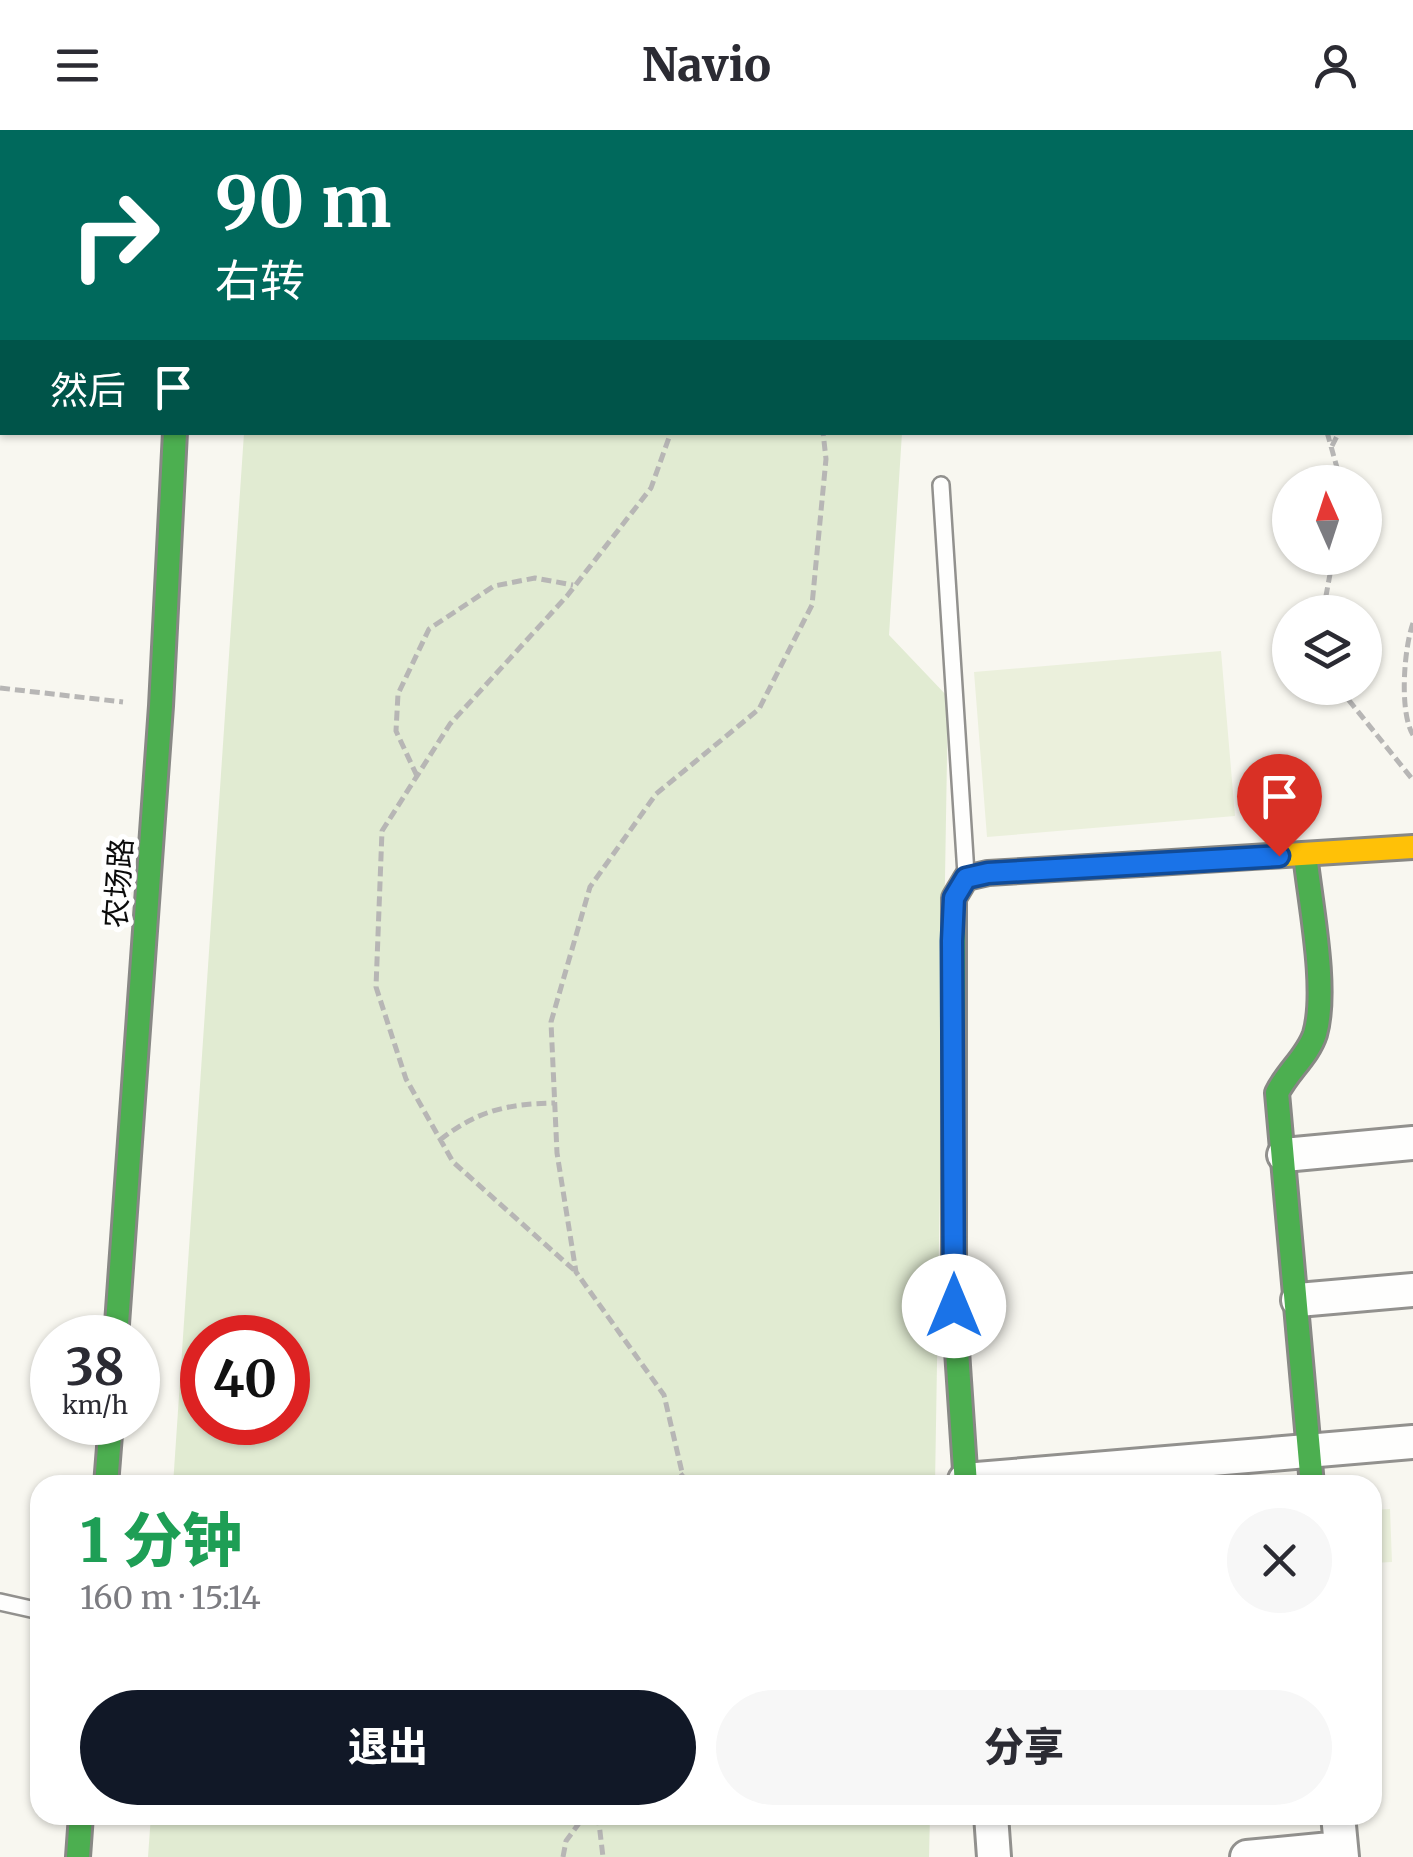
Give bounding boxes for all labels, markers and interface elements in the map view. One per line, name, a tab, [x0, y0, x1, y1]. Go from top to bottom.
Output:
text: Navio	[642, 37, 771, 93]
icon: menu	[50, 38, 105, 93]
icon: person	[1308, 38, 1363, 93]
text: 90 m	[215, 158, 392, 246]
icon: right	[50, 170, 180, 300]
text: 右转	[215, 253, 305, 309]
icon: arrive	[146, 360, 201, 415]
text: 然后	[50, 367, 126, 414]
north arrow	[1272, 465, 1382, 575]
map controls	[1272, 465, 1382, 705]
button: layers	[1272, 595, 1382, 705]
pin	[1237, 754, 1322, 857]
icon: arrive	[1252, 769, 1307, 824]
street label: 农场路	[96, 837, 140, 929]
position arrow	[902, 1254, 1006, 1358]
speed limit sign: 40	[180, 1315, 310, 1445]
text: 38	[65, 1336, 125, 1399]
text: km/h	[62, 1389, 128, 1421]
text: 1 分钟	[80, 1503, 242, 1578]
button: close	[1227, 1508, 1332, 1613]
text: 160 m · 15:14	[80, 1578, 261, 1618]
button: 退出	[80, 1690, 696, 1805]
button: 分享	[716, 1690, 1332, 1805]

